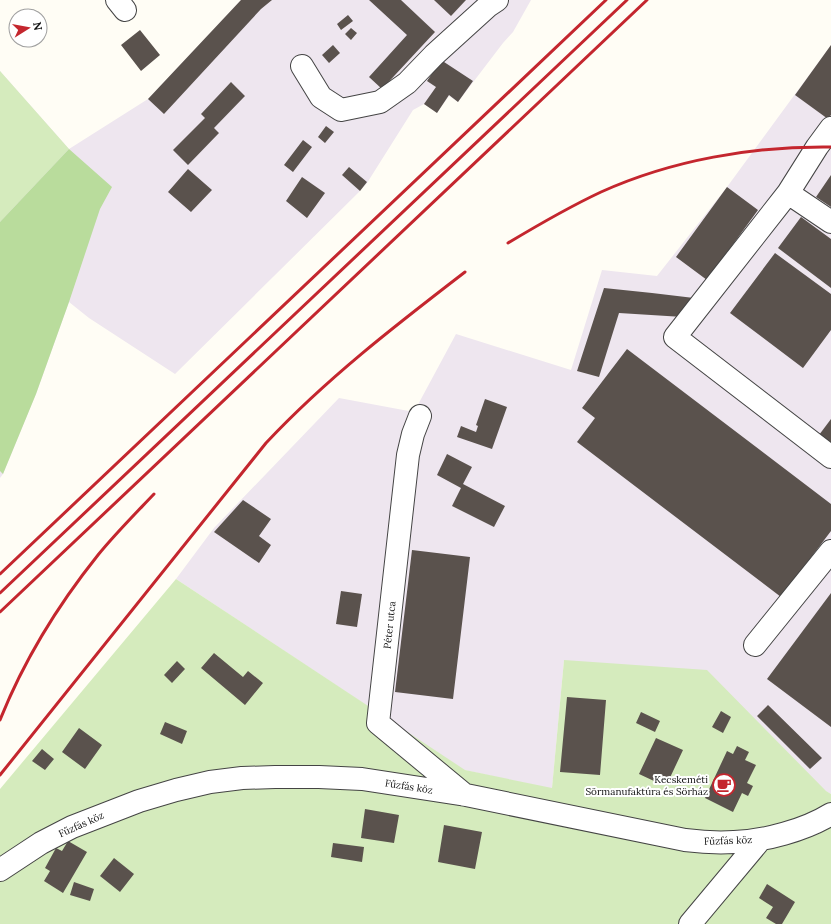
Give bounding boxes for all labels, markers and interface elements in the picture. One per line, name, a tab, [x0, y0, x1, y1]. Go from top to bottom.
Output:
north arrow	[8, 8, 48, 48]
text: N	[30, 21, 46, 32]
street label: Péter utca	[381, 601, 398, 650]
cafe icon: Kecskeméti Sörmanufaktúra és Sörház	[711, 772, 737, 798]
place label: Kecskeméti Sörmanufaktúra és Sörház	[585, 773, 708, 798]
street label: Fűzfás köz	[384, 776, 434, 797]
street label: Fűzfás köz	[56, 809, 106, 840]
street label: Fűzfás köz	[704, 833, 752, 848]

